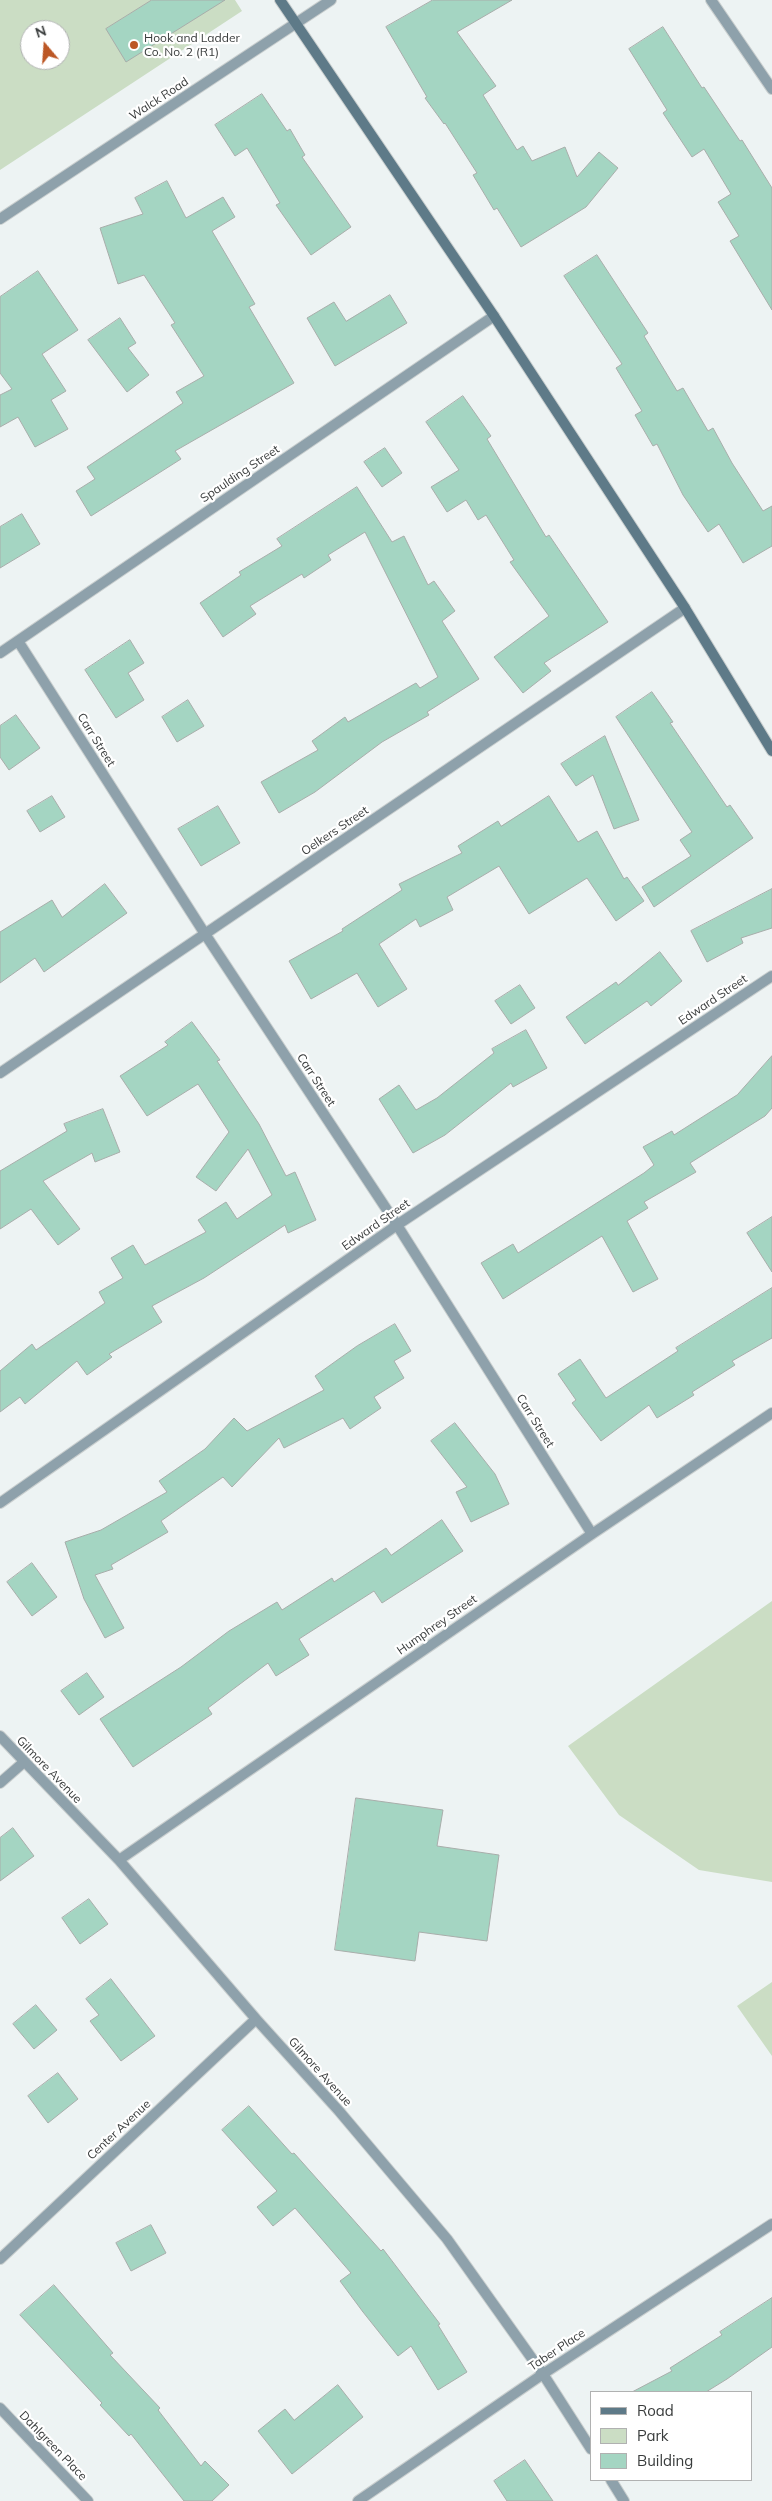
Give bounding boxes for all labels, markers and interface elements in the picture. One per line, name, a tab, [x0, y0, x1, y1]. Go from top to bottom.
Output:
north arrow	[20, 20, 70, 70]
text: N	[33, 21, 48, 42]
place label: Hook and Ladder Co. No. 2 (R1)	[144, 31, 240, 59]
marker: Hook and Ladder Co. No. 2 (R1)	[128, 39, 140, 51]
street label: Walck Road	[127, 75, 191, 123]
street label: Spaulding Street	[198, 442, 282, 506]
street label: Carr Street	[74, 711, 118, 769]
street label: Oelkers Street	[299, 803, 371, 859]
street label: Edward Street	[676, 972, 750, 1028]
street label: Carr Street	[294, 1051, 338, 1109]
street label: Edward Street	[339, 1196, 413, 1254]
street label: Carr Street	[513, 1392, 557, 1450]
street label: Humphrey Street	[394, 1592, 480, 1658]
street label: Gilmore Avenue	[13, 1733, 85, 1807]
street label: Gilmore Avenue	[285, 2035, 355, 2109]
street label: Center Avenue	[84, 2097, 154, 2163]
street label: Taber Place	[526, 2326, 588, 2374]
legend	[590, 2391, 752, 2481]
text: Road	[637, 2401, 674, 2420]
street label: Dahlgreen Place	[16, 2408, 90, 2484]
text: Park	[637, 2426, 669, 2445]
text: Building	[637, 2451, 693, 2470]

